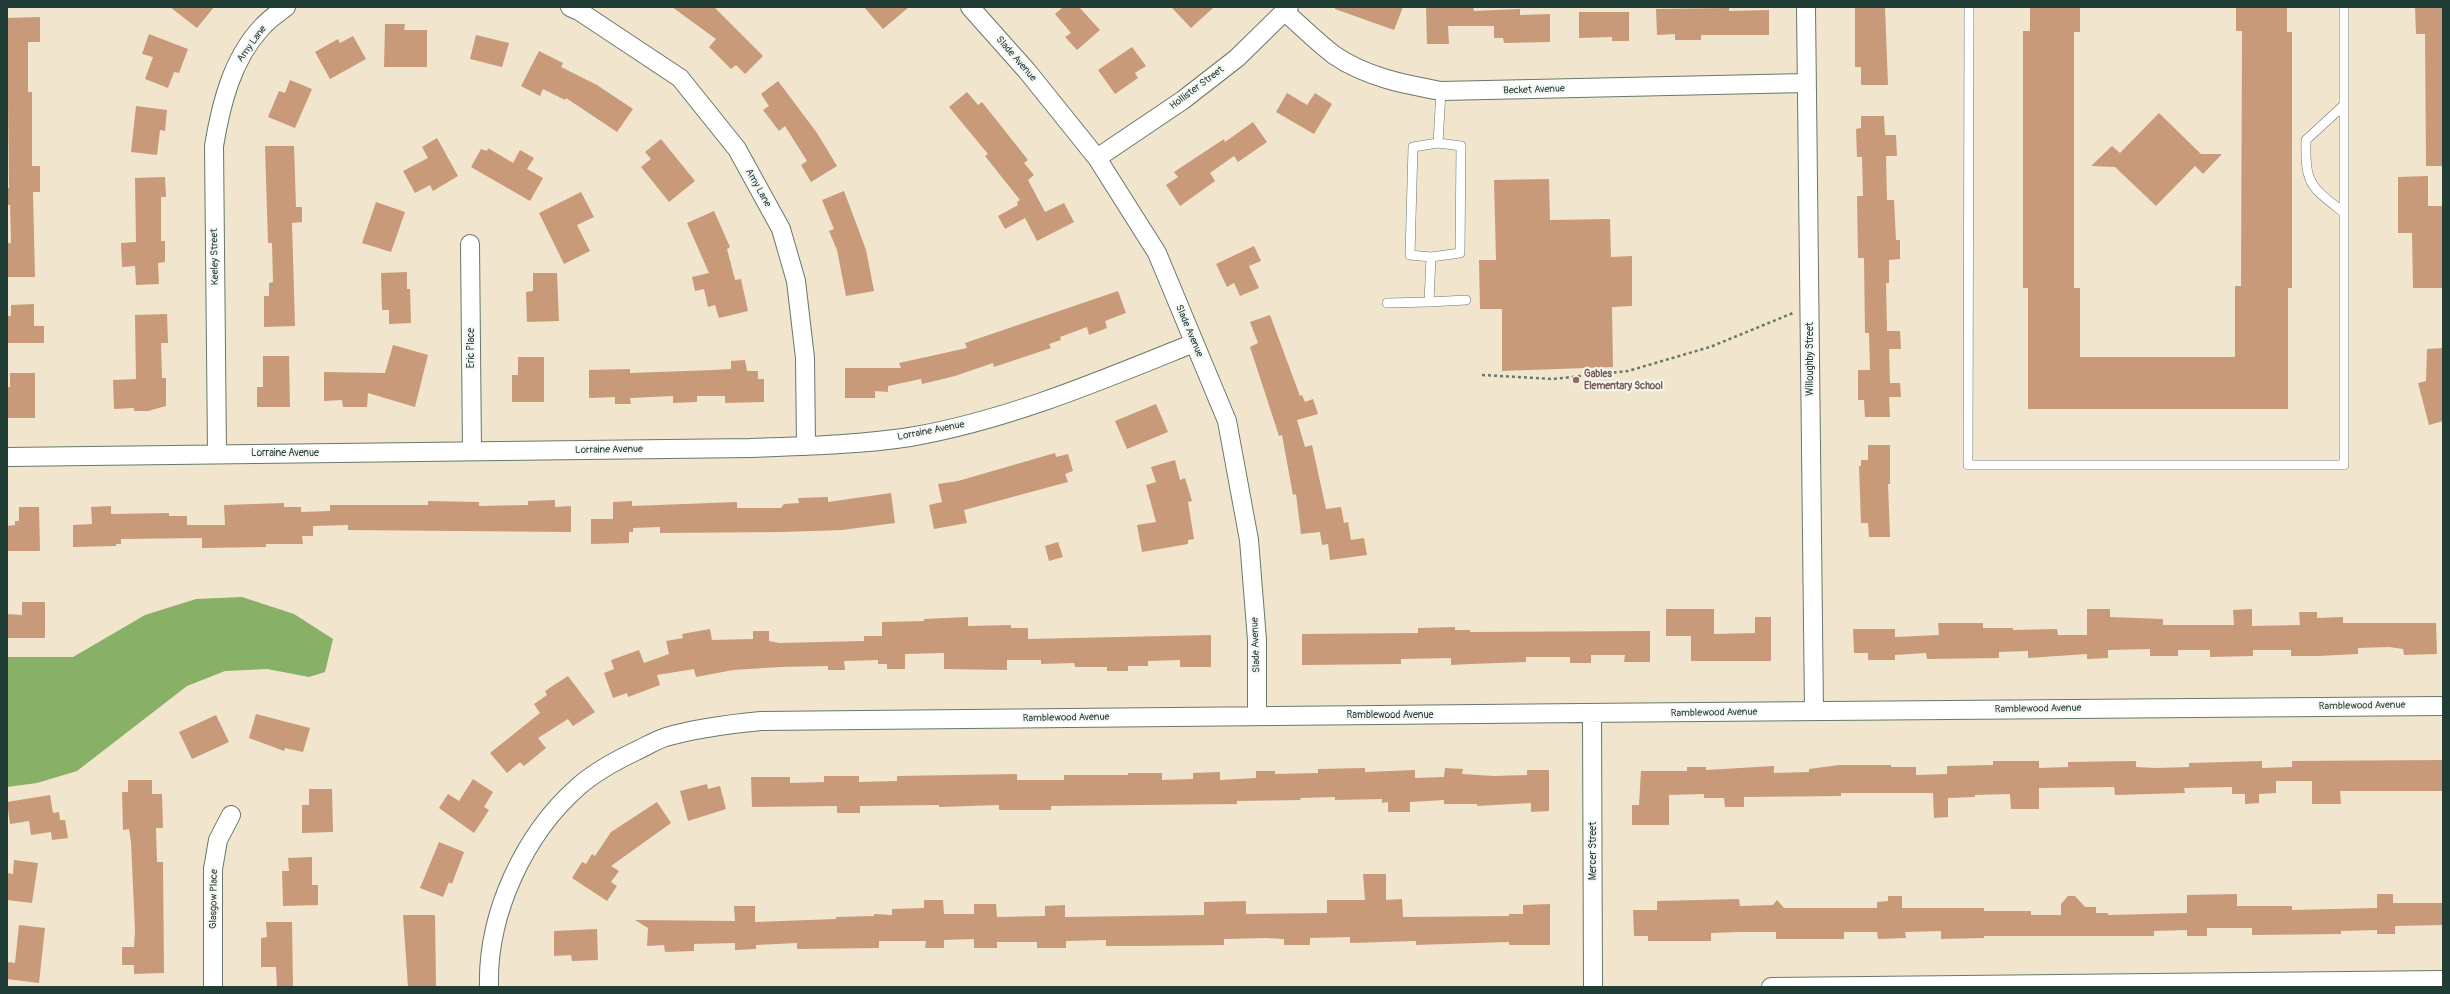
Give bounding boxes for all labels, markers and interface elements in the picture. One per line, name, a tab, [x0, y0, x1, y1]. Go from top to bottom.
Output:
street label: Amy Lane	[235, 23, 269, 65]
street label: Slade Avenue	[993, 34, 1039, 84]
street label: Hollister Street	[1168, 64, 1226, 112]
street label: Becket Avenue	[1503, 83, 1565, 97]
street label: Amy Lane	[743, 167, 773, 209]
street label: Keeley Street	[209, 229, 221, 285]
street label: Slade Avenue	[1173, 303, 1205, 359]
street label: Willoughby Street	[1804, 322, 1816, 396]
street label: Eric Place	[465, 328, 477, 368]
place label: Gables Elementary School	[1584, 368, 1663, 392]
marker: Gables Elementary School	[1571, 375, 1581, 385]
street label: Lorraine Avenue	[896, 419, 966, 443]
street label: Lorraine Avenue	[575, 443, 643, 457]
street label: Lorraine Avenue	[251, 447, 319, 459]
street label: Slade Avenue	[1249, 617, 1263, 673]
street label: Ramblewood Avenue	[2318, 699, 2406, 713]
street label: Ramblewood Avenue	[1994, 702, 2082, 716]
street label: Ramblewood Avenue	[1670, 706, 1758, 720]
street label: Ramblewood Avenue	[1347, 709, 1433, 721]
street label: Ramblewood Avenue	[1022, 711, 1110, 725]
street label: Mercer Street	[1587, 822, 1599, 880]
street label: Glasgow Place	[207, 869, 221, 929]

